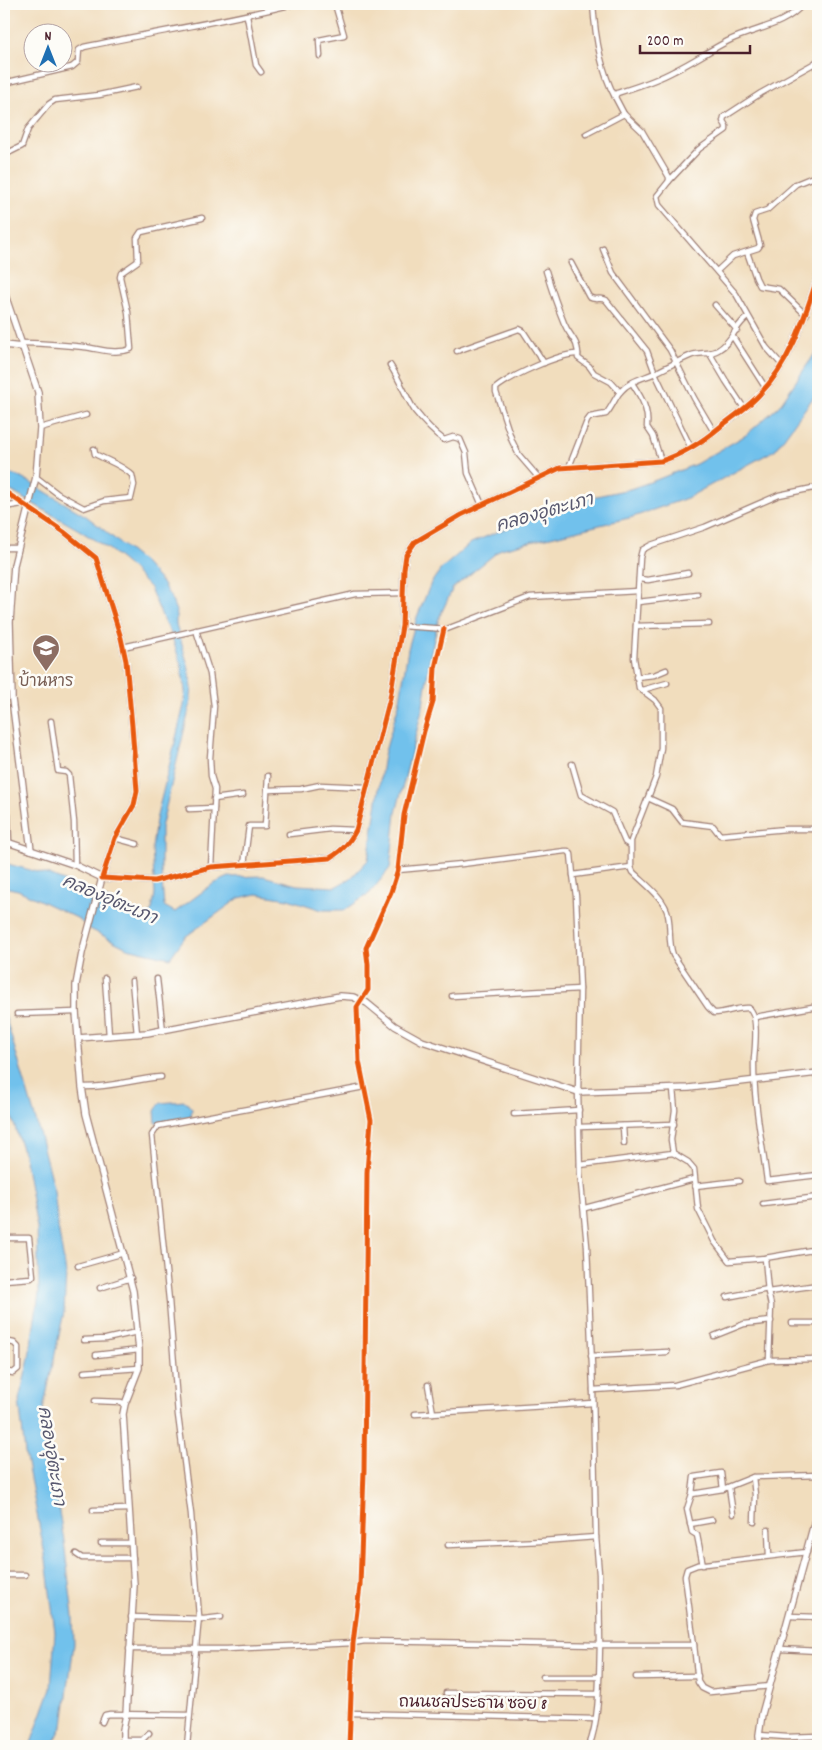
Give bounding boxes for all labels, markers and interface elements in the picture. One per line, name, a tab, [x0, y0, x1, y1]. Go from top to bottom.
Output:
north arrow	[22, 22, 72, 72]
scale bar	[640, 22, 750, 54]
text: N	[45, 27, 52, 47]
text: 200 m	[647, 31, 684, 53]
water label: คลองอุ่ตะเภา	[493, 486, 598, 540]
school or university icon: บ้านหาร	[31, 633, 61, 672]
place label: บ้านหาร	[18, 670, 74, 694]
water label: คลองอุ่ตะเภา	[58, 868, 162, 933]
water label: คลองอุ่ตะเภา	[30, 1404, 72, 1509]
street label: ถนนชลประธาน ซอย 8	[399, 1691, 547, 1717]

